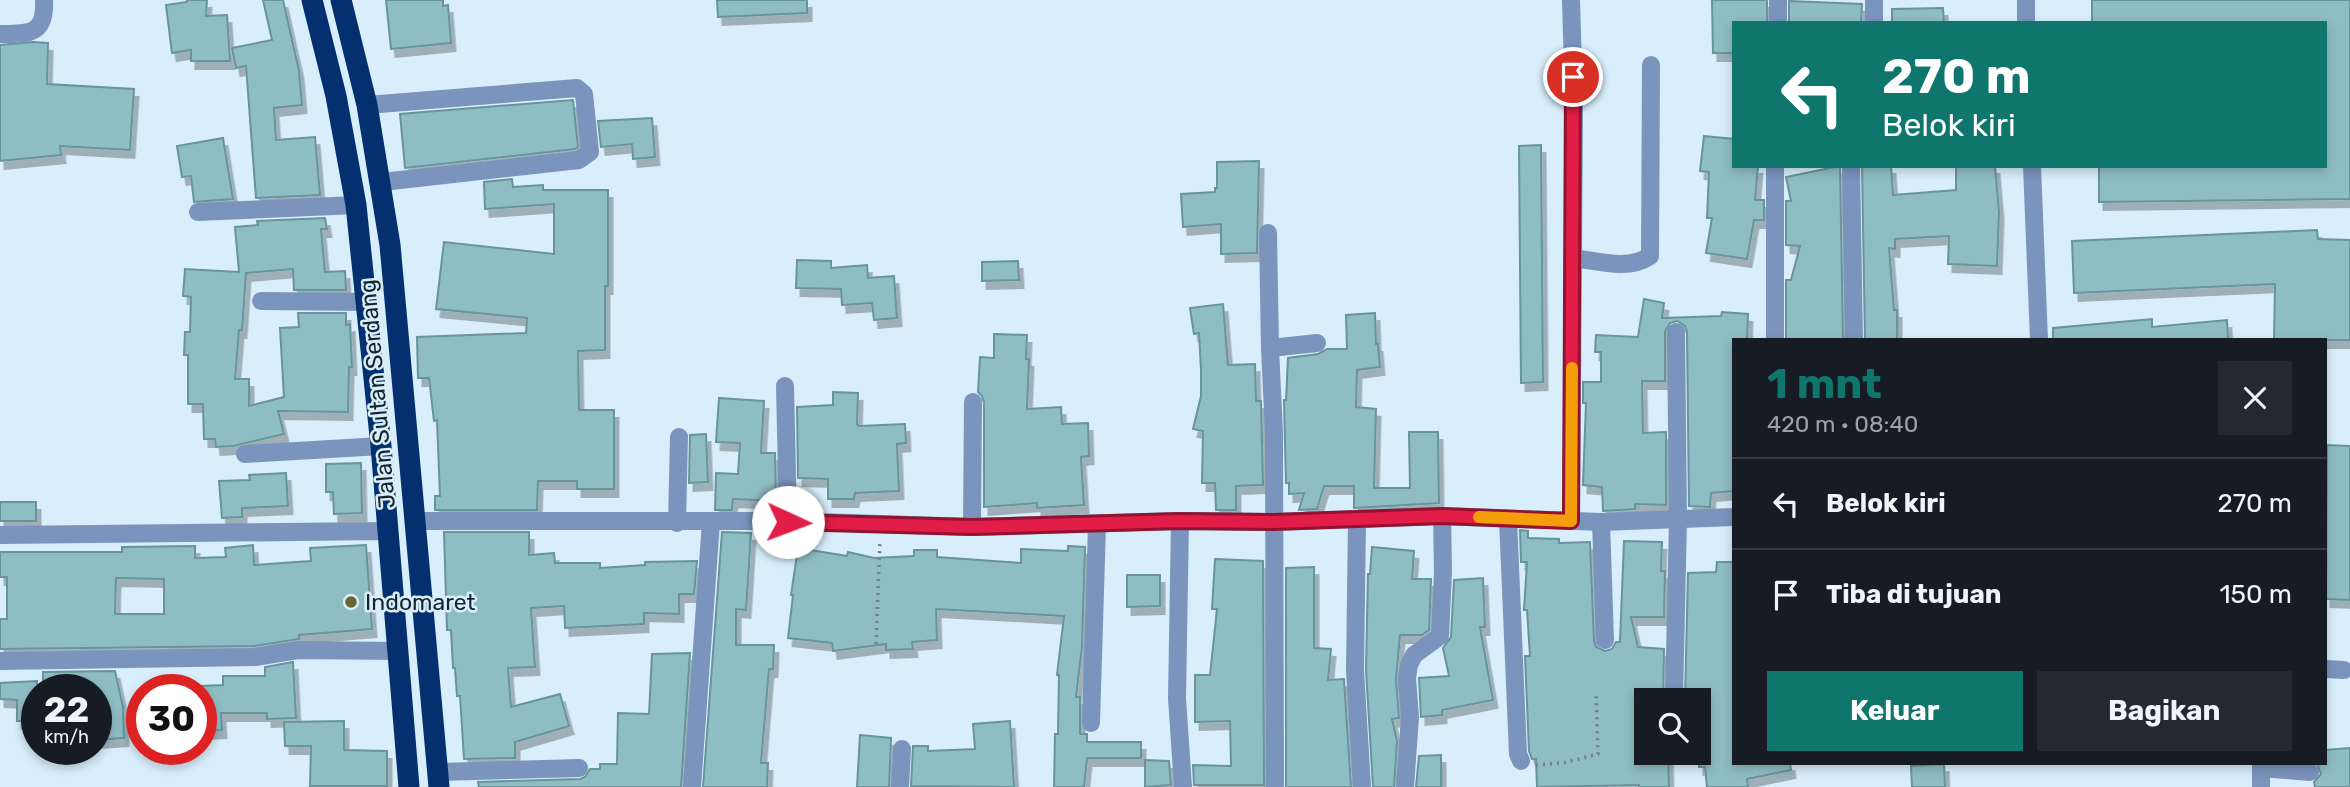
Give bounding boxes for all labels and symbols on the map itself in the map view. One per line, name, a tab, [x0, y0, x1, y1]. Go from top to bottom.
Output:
pin	[1543, 47, 1603, 107]
street label: Jalan Sultan Serdang	[353, 278, 401, 510]
position arrow	[751, 485, 825, 559]
place label: Indomaret	[365, 588, 476, 616]
marker: Indomaret	[343, 594, 359, 610]
speed limit sign: 30	[126, 674, 217, 765]

